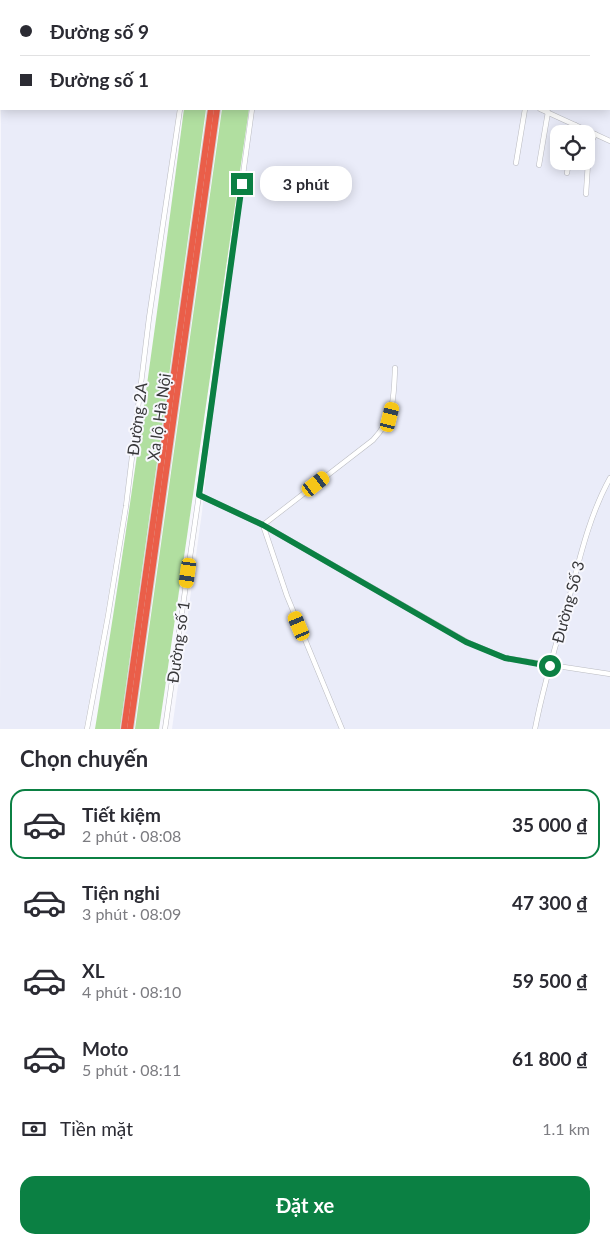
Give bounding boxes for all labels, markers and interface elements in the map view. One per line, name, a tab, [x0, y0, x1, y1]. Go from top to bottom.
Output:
text: Đường số 9	[50, 20, 149, 43]
text: Đường số 1	[50, 68, 149, 91]
map controls	[550, 125, 595, 170]
button: locate	[550, 125, 595, 170]
callout: 3 phút	[260, 166, 352, 202]
route end	[231, 173, 253, 195]
text: 3 phút	[283, 174, 329, 193]
street label: Xa lộ Hà Nội	[143, 372, 174, 462]
street label: Đường 2A	[123, 381, 150, 457]
car	[379, 401, 400, 433]
car	[299, 469, 332, 499]
car	[178, 557, 197, 589]
street label: Đường Số 3	[547, 559, 588, 645]
street label: Đường số 1	[162, 600, 193, 684]
car	[286, 609, 311, 643]
route start	[539, 655, 561, 677]
text: Chọn chuyến	[20, 745, 148, 772]
icon: car	[22, 802, 67, 847]
text: Tiết kiệm	[82, 803, 161, 826]
text: 35 000 ₫	[512, 813, 588, 836]
text: 2 phút · 08:08	[82, 826, 181, 845]
icon: car	[22, 880, 67, 925]
text: Tiện nghi	[82, 881, 160, 904]
text: 47 300 ₫	[512, 891, 588, 914]
text: 3 phút · 08:09	[82, 904, 181, 923]
icon: car	[22, 958, 67, 1003]
text: XL	[82, 959, 105, 982]
text: 59 500 ₫	[512, 969, 588, 992]
text: 4 phút · 08:10	[82, 982, 181, 1001]
icon: car	[22, 1036, 67, 1081]
text: Moto	[82, 1037, 128, 1060]
text: 61 800 ₫	[512, 1047, 588, 1070]
text: 5 phút · 08:11	[82, 1060, 181, 1079]
icon: cash	[20, 1115, 48, 1143]
text: Tiền mặt	[60, 1117, 133, 1140]
text: 1.1 km	[542, 1119, 590, 1138]
button: Đặt xe	[20, 1176, 590, 1234]

